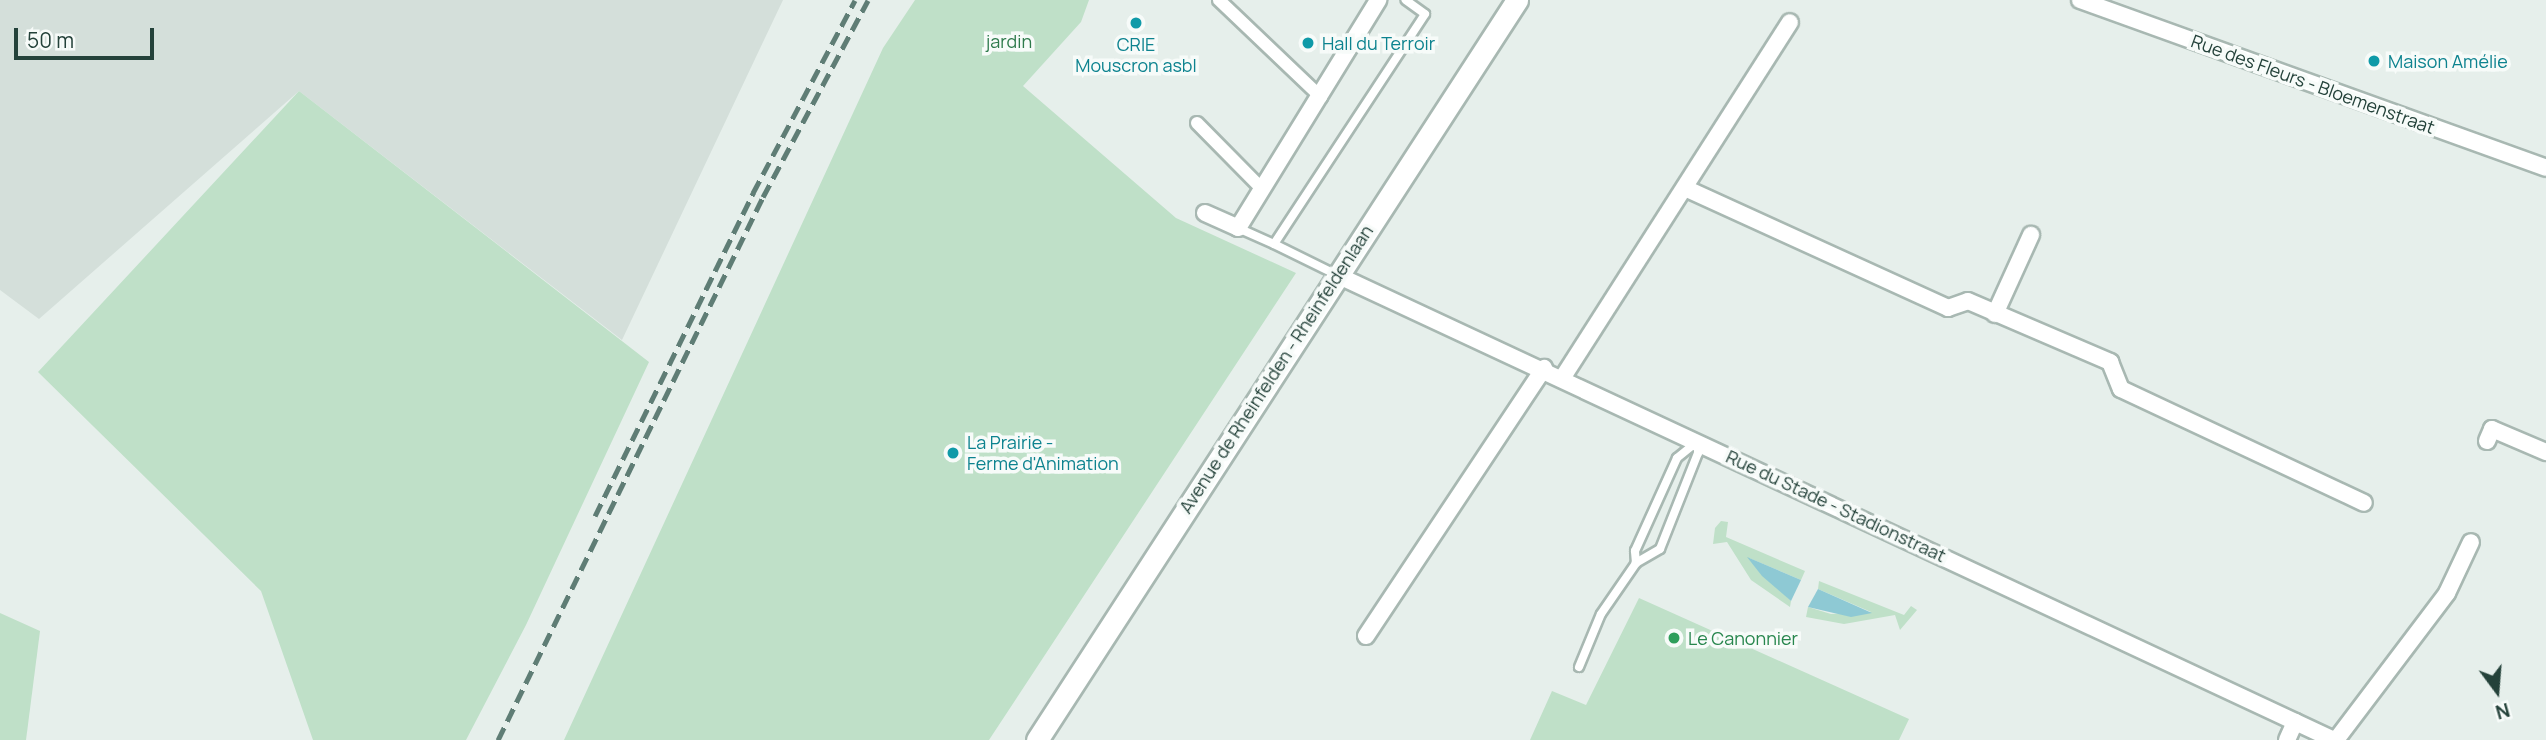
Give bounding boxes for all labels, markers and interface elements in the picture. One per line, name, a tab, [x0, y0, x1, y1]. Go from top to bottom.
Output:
scale bar	[18, 14, 158, 58]
marker: CRIE Mouscron asbl	[1128, 15, 1144, 31]
text: 50 m	[27, 26, 74, 54]
park label: jardin	[986, 30, 1032, 52]
street label: Rue des Fleurs - Bloemenstraat	[2188, 30, 2438, 138]
place label: Hall du Terroir	[1322, 32, 1435, 54]
place label: CRIE Mouscron asbl	[1075, 34, 1197, 76]
marker: Hall du Terroir	[1300, 35, 1316, 51]
place label: Maison Amélie	[2388, 50, 2508, 72]
marker: Maison Amélie	[2366, 53, 2382, 69]
street label: Avenue de Rheinfelden - Rheinfeldenlaan	[1175, 221, 1377, 517]
place label: La Prairie - Ferme d'Animation	[967, 432, 1119, 474]
marker: La Prairie - Ferme d'Animation	[945, 445, 961, 461]
street label: Rue du Stade - Stadionstraat	[1723, 446, 1949, 566]
place label: Le Canonnier	[1688, 627, 1798, 649]
marker: Le Canonnier	[1666, 630, 1682, 646]
north arrow	[2462, 656, 2532, 726]
text: N	[2493, 697, 2513, 726]

